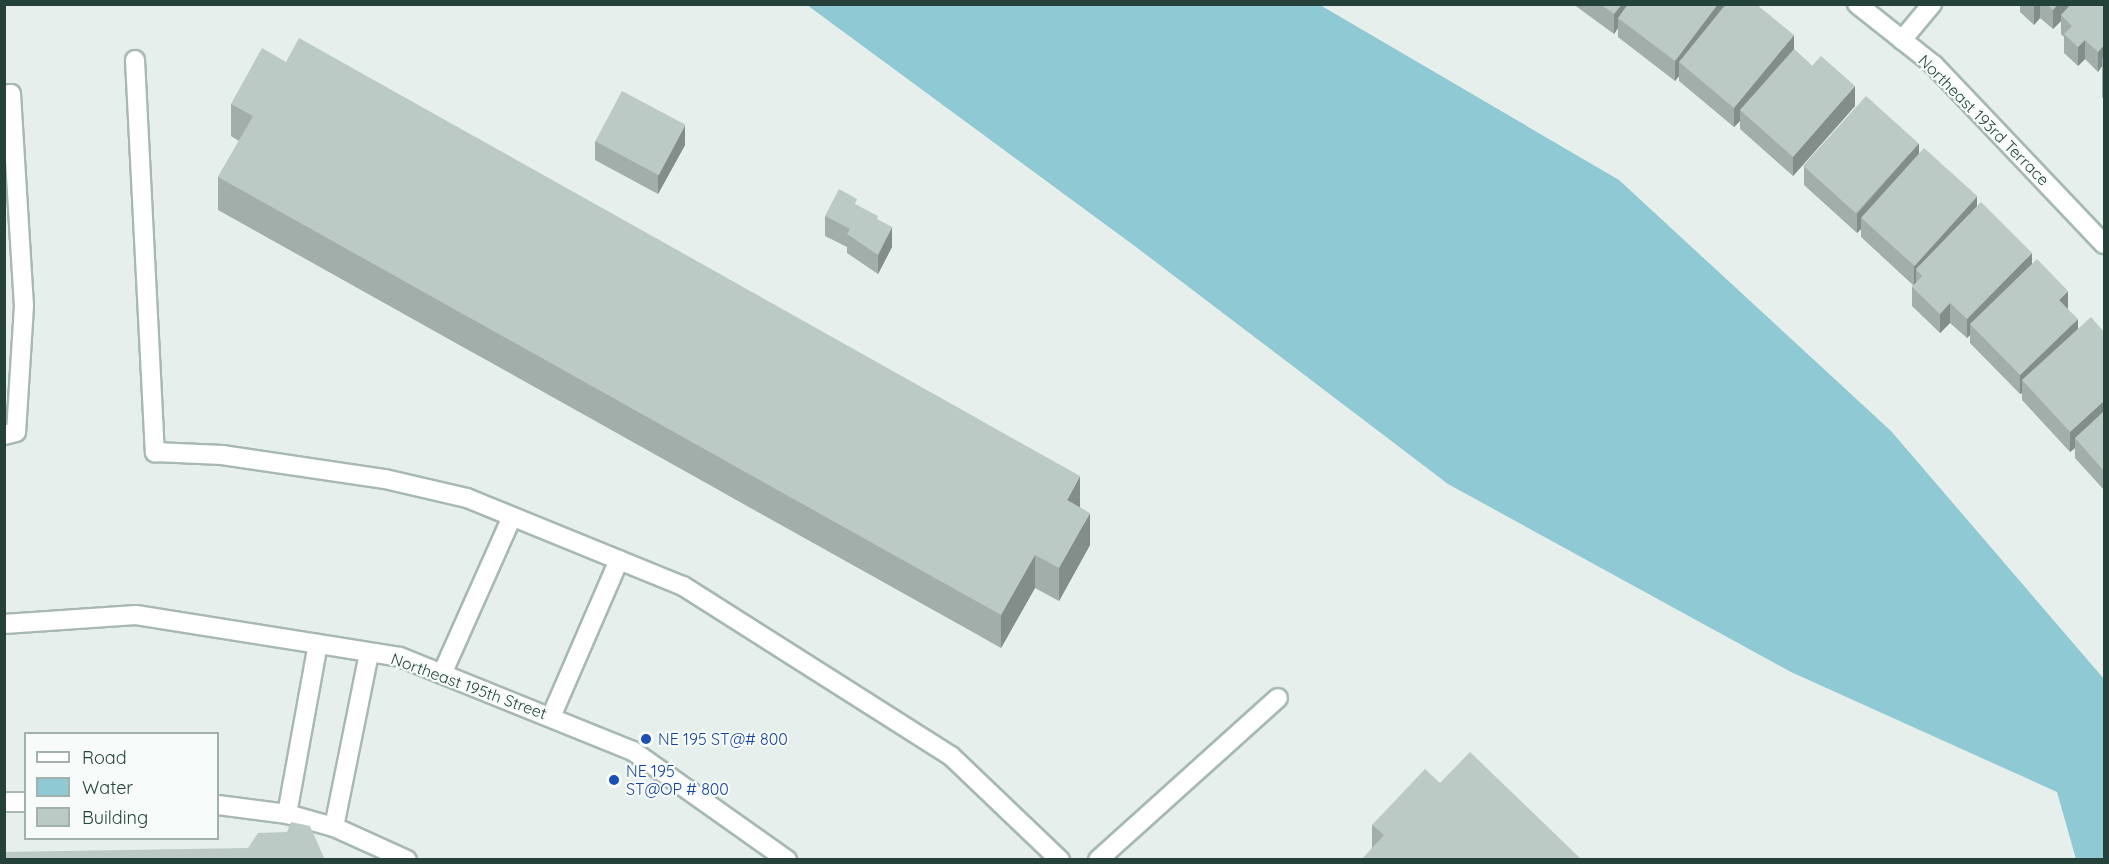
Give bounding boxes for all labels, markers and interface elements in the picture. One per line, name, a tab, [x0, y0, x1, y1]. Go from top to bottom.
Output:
street label: Northeast 193rd Terrace	[1915, 51, 2053, 189]
street label: Northeast 195th Street	[389, 649, 549, 723]
place label: NE 195 ST@# 800	[658, 729, 788, 749]
legend	[24, 732, 219, 840]
marker: NE 195 ST@# 800	[639, 732, 653, 746]
text: Road	[82, 746, 127, 769]
place label: NE 195 ST@OP # 800	[626, 761, 729, 799]
marker: NE 195 ST@OP # 800	[607, 773, 621, 787]
text: Water	[82, 776, 133, 799]
text: Building	[82, 806, 148, 829]

